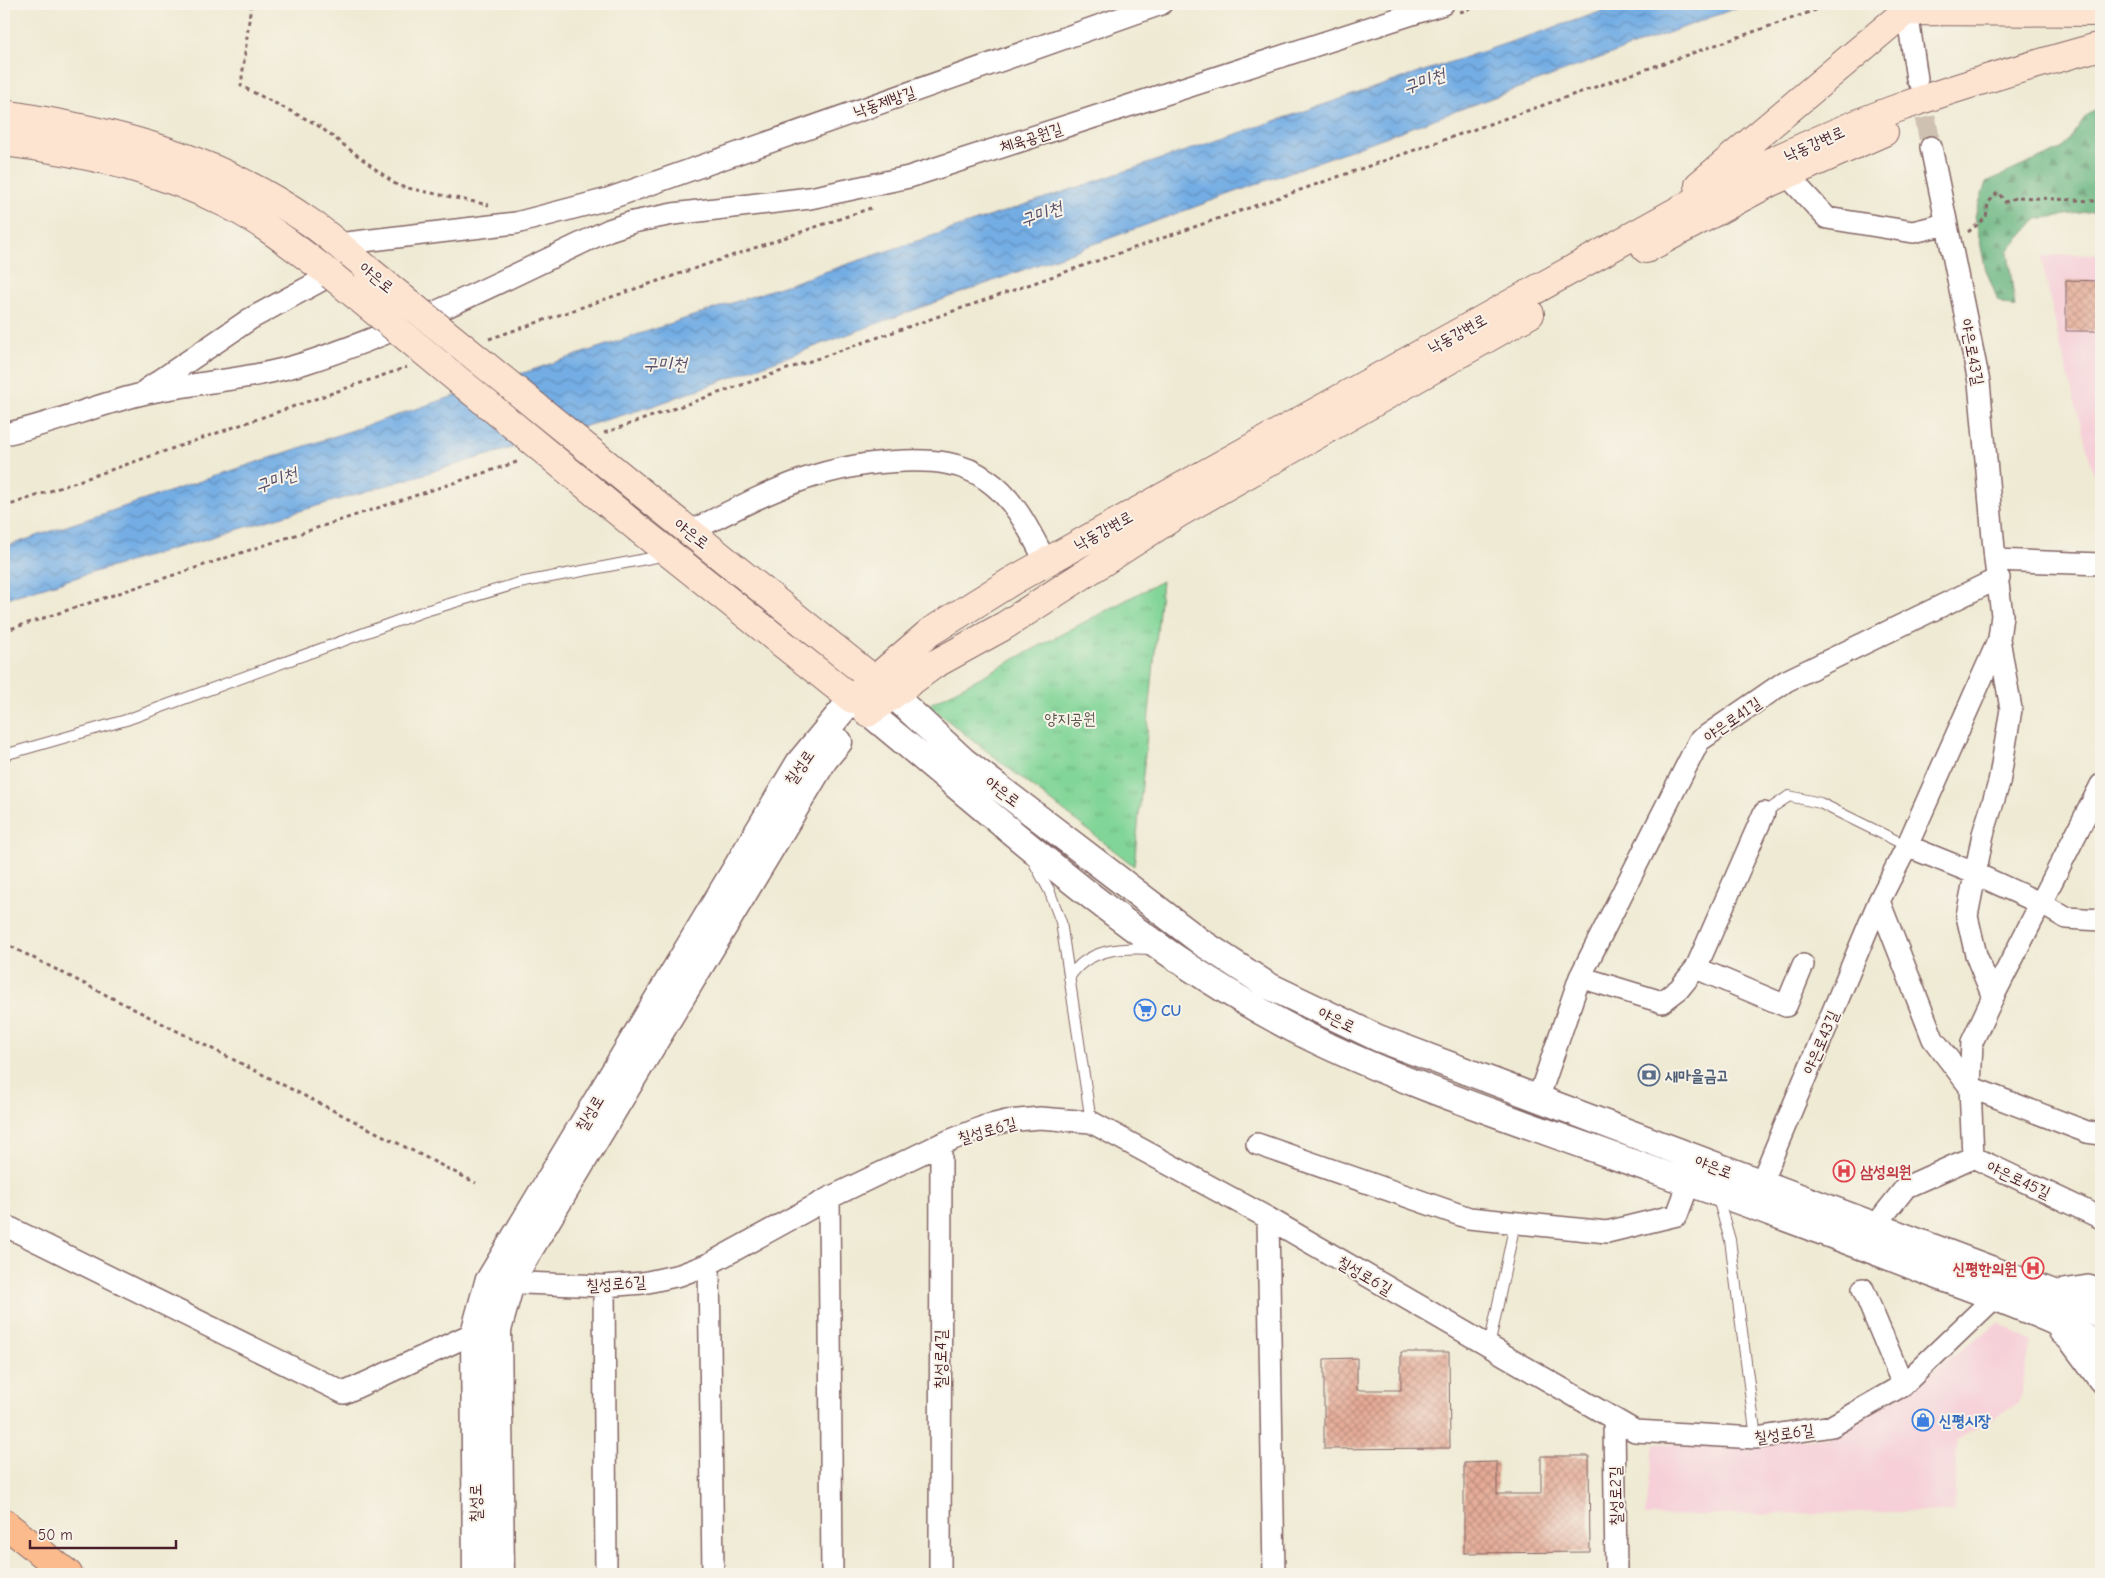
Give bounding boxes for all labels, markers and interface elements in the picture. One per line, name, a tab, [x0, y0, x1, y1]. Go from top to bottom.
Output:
water label: 구미천	[1400, 64, 1450, 98]
street label: 낙동제방길	[851, 83, 918, 121]
street label: 체육공원길	[998, 119, 1065, 156]
street label: 낙동강변로	[1781, 123, 1847, 165]
water label: 구미천	[1017, 197, 1067, 231]
street label: 야은로	[356, 259, 397, 297]
street label: 낙동강변로	[1425, 310, 1490, 357]
street label: 야은로43길	[1957, 317, 1987, 387]
water label: 구미천	[643, 354, 688, 375]
water label: 구미천	[252, 463, 302, 497]
street label: 낙동강변로	[1071, 507, 1136, 554]
street label: 야은로	[671, 515, 712, 553]
street label: 야은로41길	[1701, 694, 1765, 746]
park label: 양지공원	[1044, 710, 1096, 728]
street label: 칠성로	[781, 747, 818, 789]
street label: 야은로	[982, 773, 1023, 811]
supermarket icon: CU	[1133, 998, 1157, 1022]
place label: CU	[1161, 1002, 1181, 1020]
street label: 야은로	[1315, 1003, 1358, 1036]
street label: 야은로43길	[1799, 1008, 1842, 1077]
bank icon: 새마을금고	[1637, 1063, 1661, 1087]
place label: 새마을금고	[1664, 1067, 1729, 1085]
street label: 칠성로	[572, 1092, 608, 1135]
street label: 칠성로6길	[956, 1114, 1019, 1148]
street label: 야은로	[1692, 1152, 1735, 1182]
street label: 야은로45길	[1984, 1157, 2053, 1202]
hospital icon: 삼성의원	[1832, 1159, 1856, 1183]
place label: 삼성의원	[1860, 1163, 1912, 1181]
street label: 칠성로6길	[1334, 1253, 1395, 1299]
hospital icon: 신평한의원	[2021, 1256, 2045, 1280]
place label: 신평한의원	[1953, 1260, 2017, 1278]
street label: 칠성로6길	[585, 1273, 647, 1295]
street label: 칠성로4길	[932, 1329, 950, 1389]
shop icon: 신평시장	[1911, 1408, 1935, 1432]
place label: 신평시장	[1939, 1412, 1991, 1430]
street label: 칠성로6길	[1753, 1421, 1815, 1447]
street label: 칠성로2길	[1606, 1466, 1626, 1526]
street label: 칠성로	[467, 1484, 485, 1522]
scale bar	[30, 1518, 176, 1550]
text: 50 m	[38, 1526, 73, 1544]

